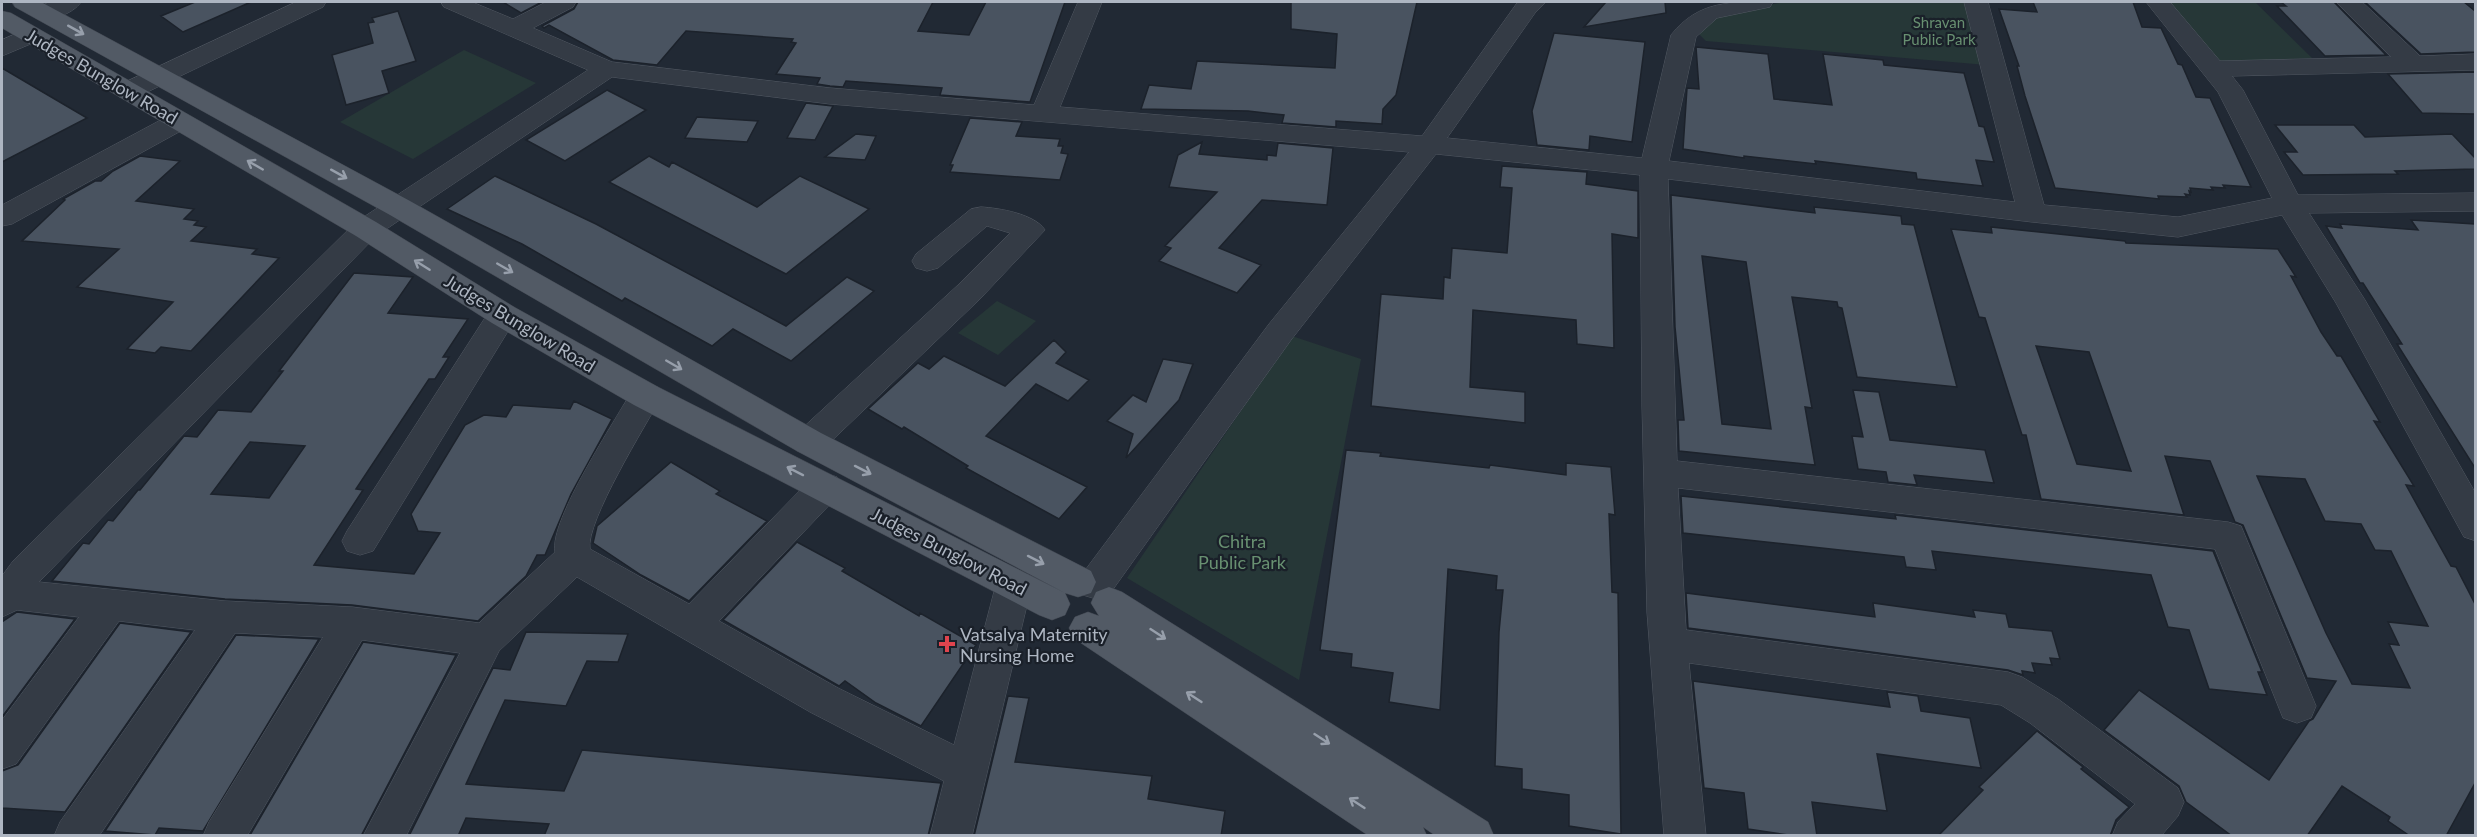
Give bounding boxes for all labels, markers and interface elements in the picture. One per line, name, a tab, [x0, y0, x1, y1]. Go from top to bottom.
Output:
park label: Shravan Public Park	[1902, 13, 1976, 48]
street label: Judges Bunglow Road	[22, 23, 182, 129]
one-way arrow	[66, 25, 84, 36]
one-way arrow	[247, 158, 264, 170]
one-way arrow	[329, 169, 347, 180]
one-way arrow	[414, 258, 431, 271]
one-way arrow	[496, 262, 513, 274]
street label: Judges Bunglow Road	[441, 269, 599, 377]
one-way arrow	[665, 360, 683, 371]
one-way arrow	[854, 464, 871, 476]
one-way arrow	[786, 465, 804, 476]
street label: Judges Bunglow Road	[867, 502, 1031, 600]
park label: Chitra Public Park	[1198, 530, 1287, 573]
one-way arrow	[1027, 555, 1045, 566]
place label: Vatsalya Maternity Nursing Home	[960, 623, 1108, 666]
one-way arrow	[1149, 628, 1166, 640]
marker: Vatsalya Maternity Nursing Home	[938, 635, 956, 653]
one-way arrow	[1186, 691, 1202, 703]
one-way arrow	[1313, 733, 1330, 745]
one-way arrow	[1349, 797, 1366, 809]

